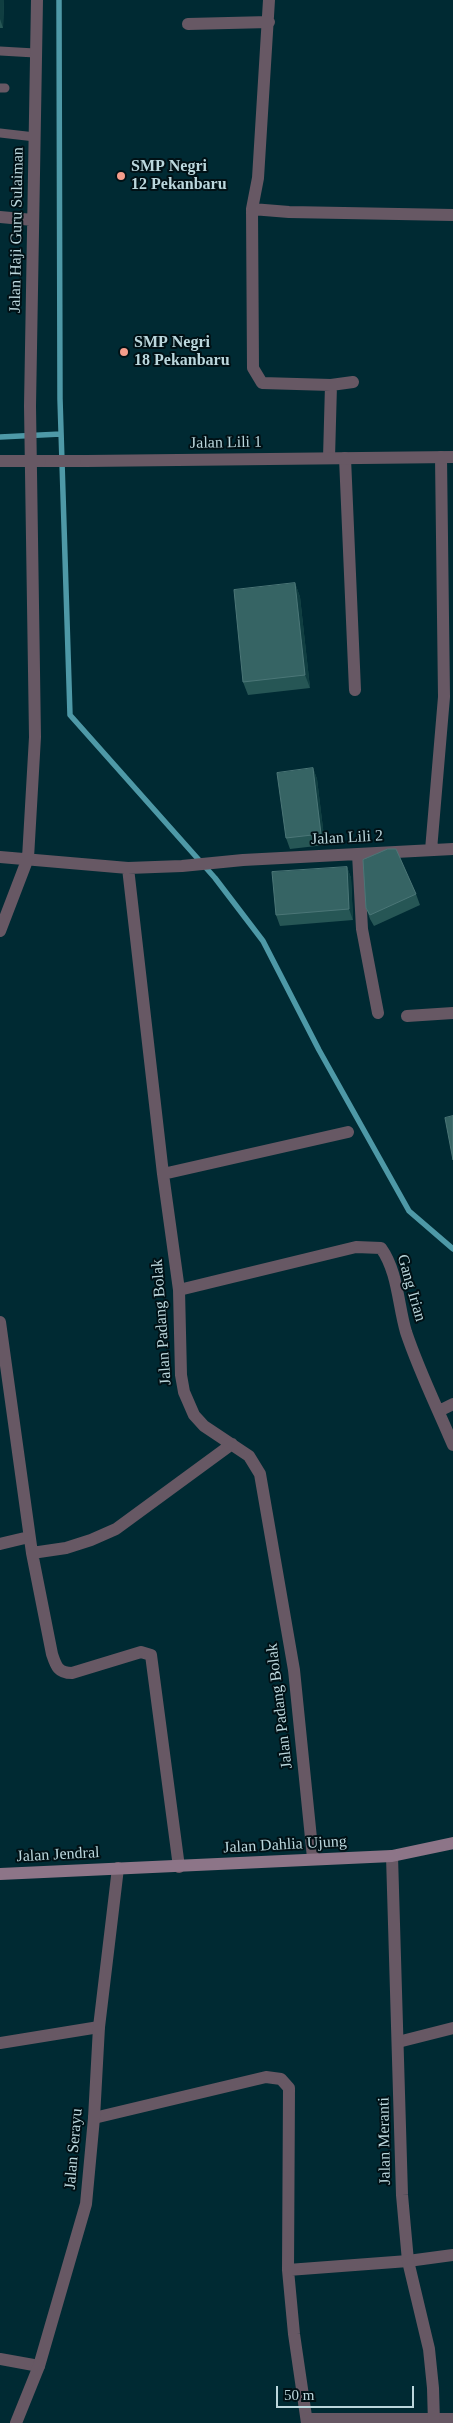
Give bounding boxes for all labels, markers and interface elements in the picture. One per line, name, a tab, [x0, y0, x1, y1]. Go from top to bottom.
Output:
street label: Jalan Haji Guru Sulaiman	[6, 147, 28, 313]
place label: SMP Negri 12 Pekanbaru	[131, 157, 227, 195]
marker: SMP Negri 12 Pekanbaru	[115, 170, 127, 182]
place label: SMP Negri 18 Pekanbaru	[134, 333, 230, 371]
marker: SMP Negri 18 Pekanbaru	[118, 346, 130, 358]
street label: Jalan Lili 1	[190, 433, 262, 453]
street label: Jalan Lili 2	[311, 827, 383, 849]
street label: Gang Irian	[392, 1252, 430, 1324]
street label: Jalan Padang Bolak	[148, 1258, 176, 1386]
street label: Jalan Padang Bolak	[263, 1642, 297, 1770]
street label: Jalan Dahlia Ujung	[223, 1832, 347, 1858]
street label: Jalan Jendral	[16, 1843, 100, 1867]
street label: Jalan Meranti	[375, 2097, 395, 2185]
street label: Jalan Serayu	[61, 2108, 87, 2190]
scale bar	[278, 2376, 416, 2408]
text: 50 m	[284, 2387, 314, 2403]

